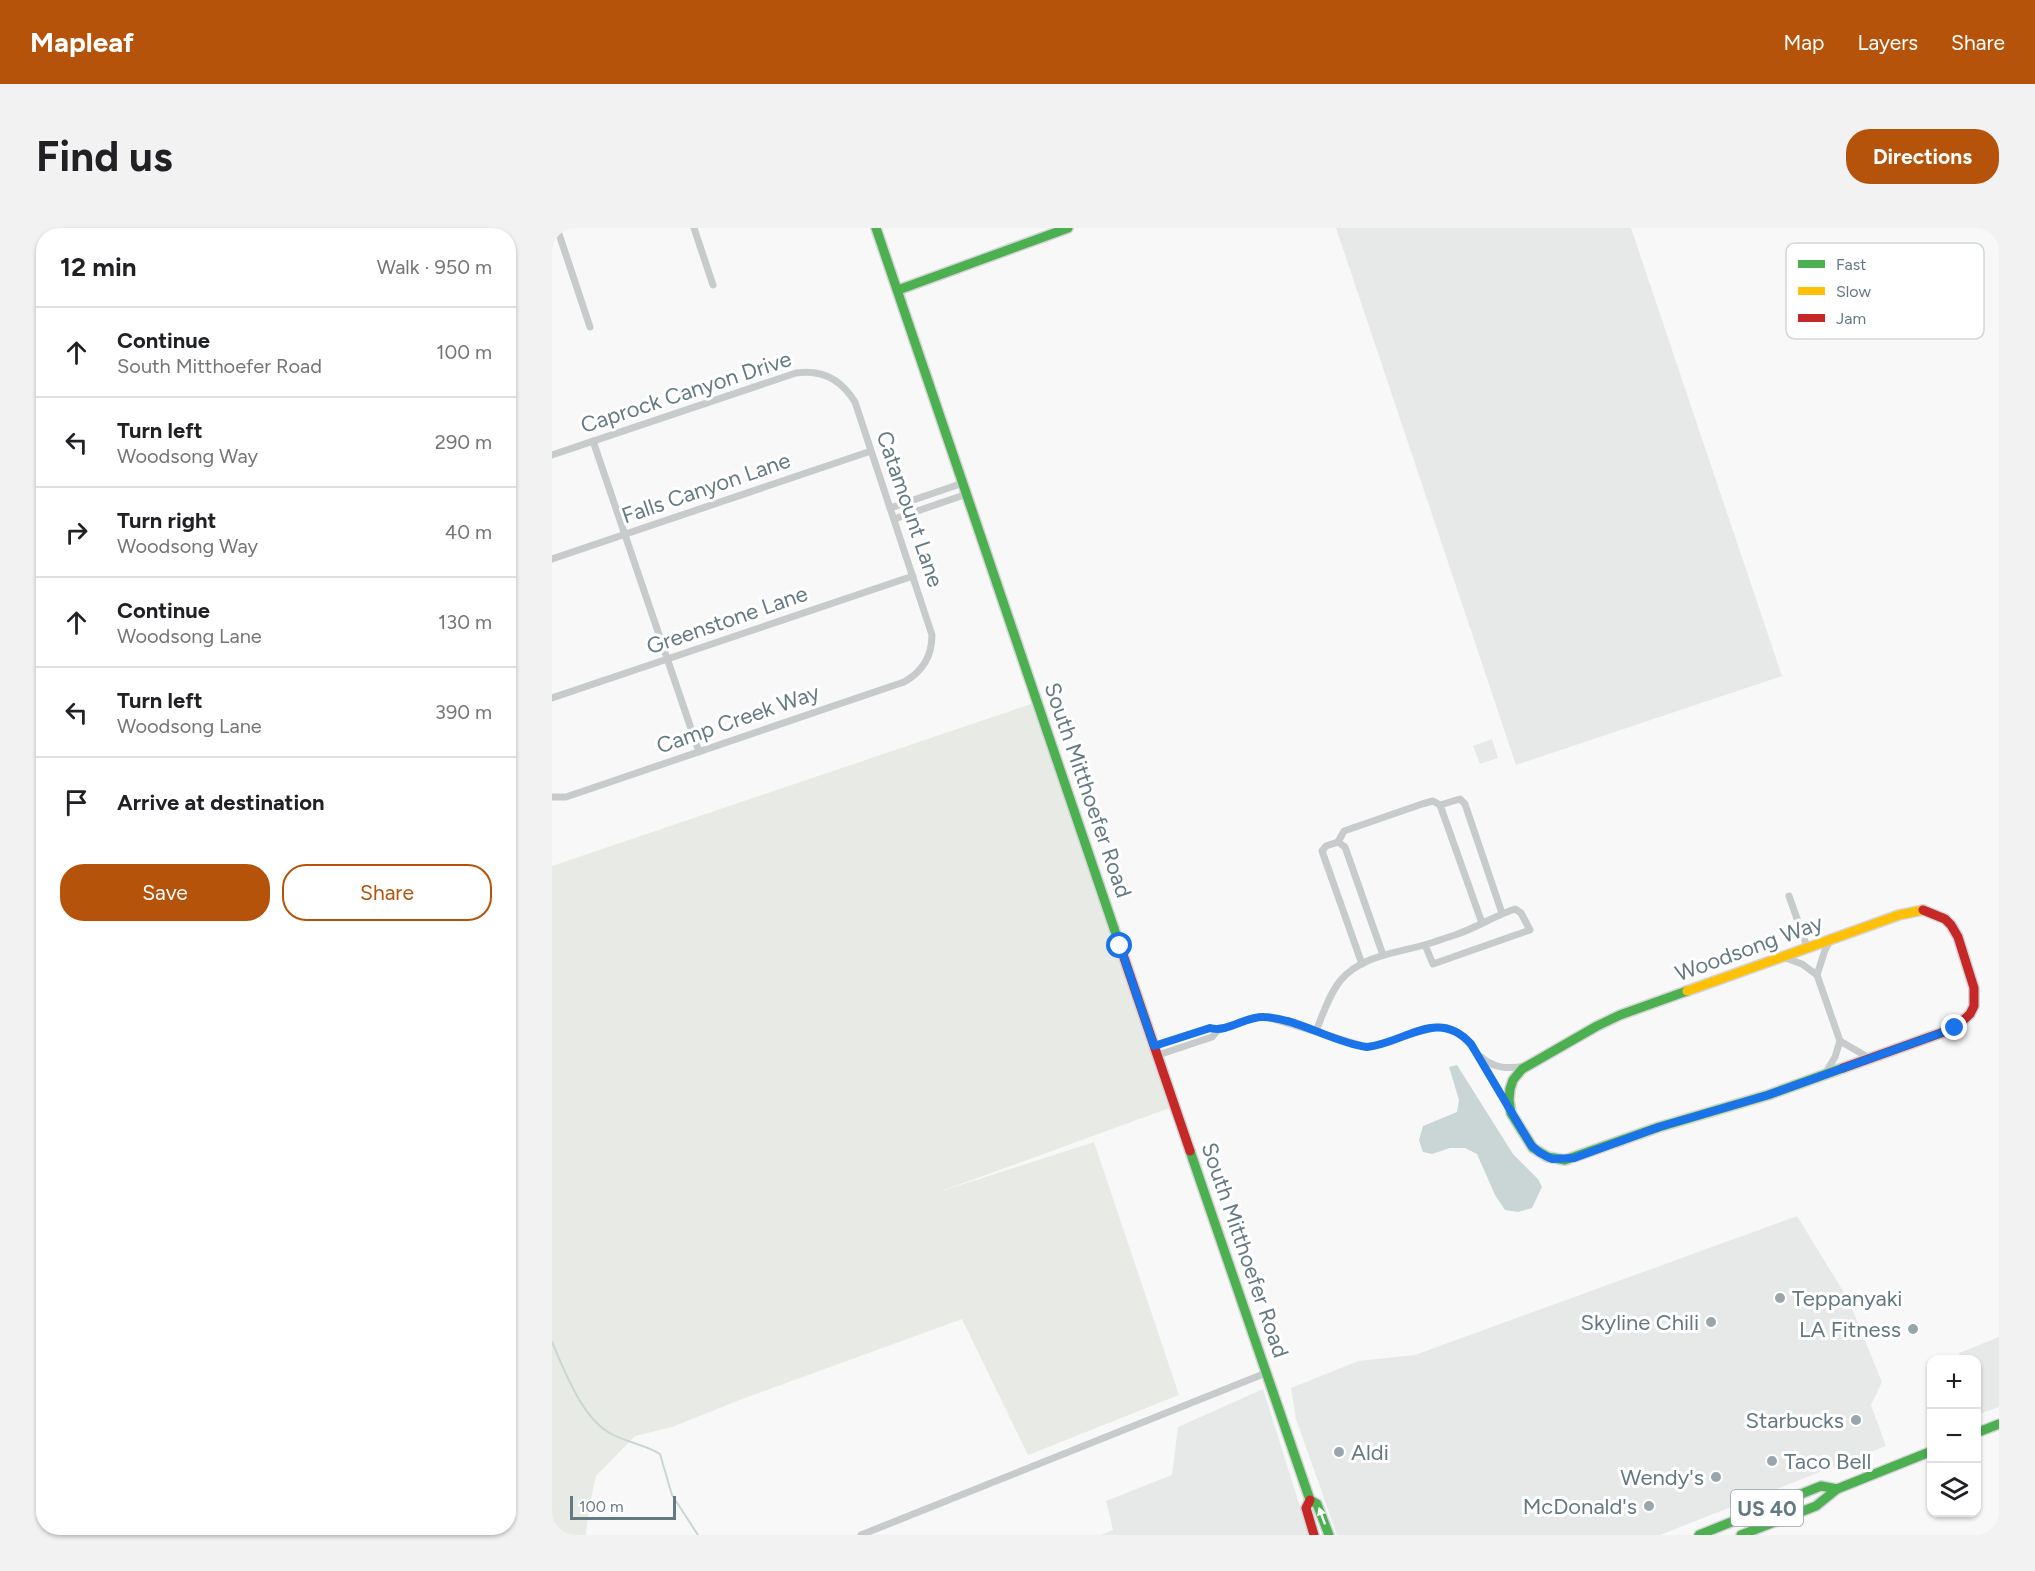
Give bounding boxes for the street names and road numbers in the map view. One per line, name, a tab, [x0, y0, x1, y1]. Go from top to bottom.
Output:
street label: Caprock Canyon Drive	[577, 345, 795, 439]
street label: Catamount Lane	[871, 427, 949, 591]
street label: Falls Canyon Lane	[618, 447, 794, 529]
street label: Greenstone Lane	[643, 580, 811, 660]
street label: Camp Creek Way	[653, 678, 823, 760]
street label: South Mitthoefer Road	[1039, 679, 1137, 901]
street label: Woodsong Way	[1671, 909, 1827, 987]
street label: South Mitthoefer Road	[1196, 1139, 1294, 1361]
road number: US 40	[1731, 1490, 1803, 1526]

